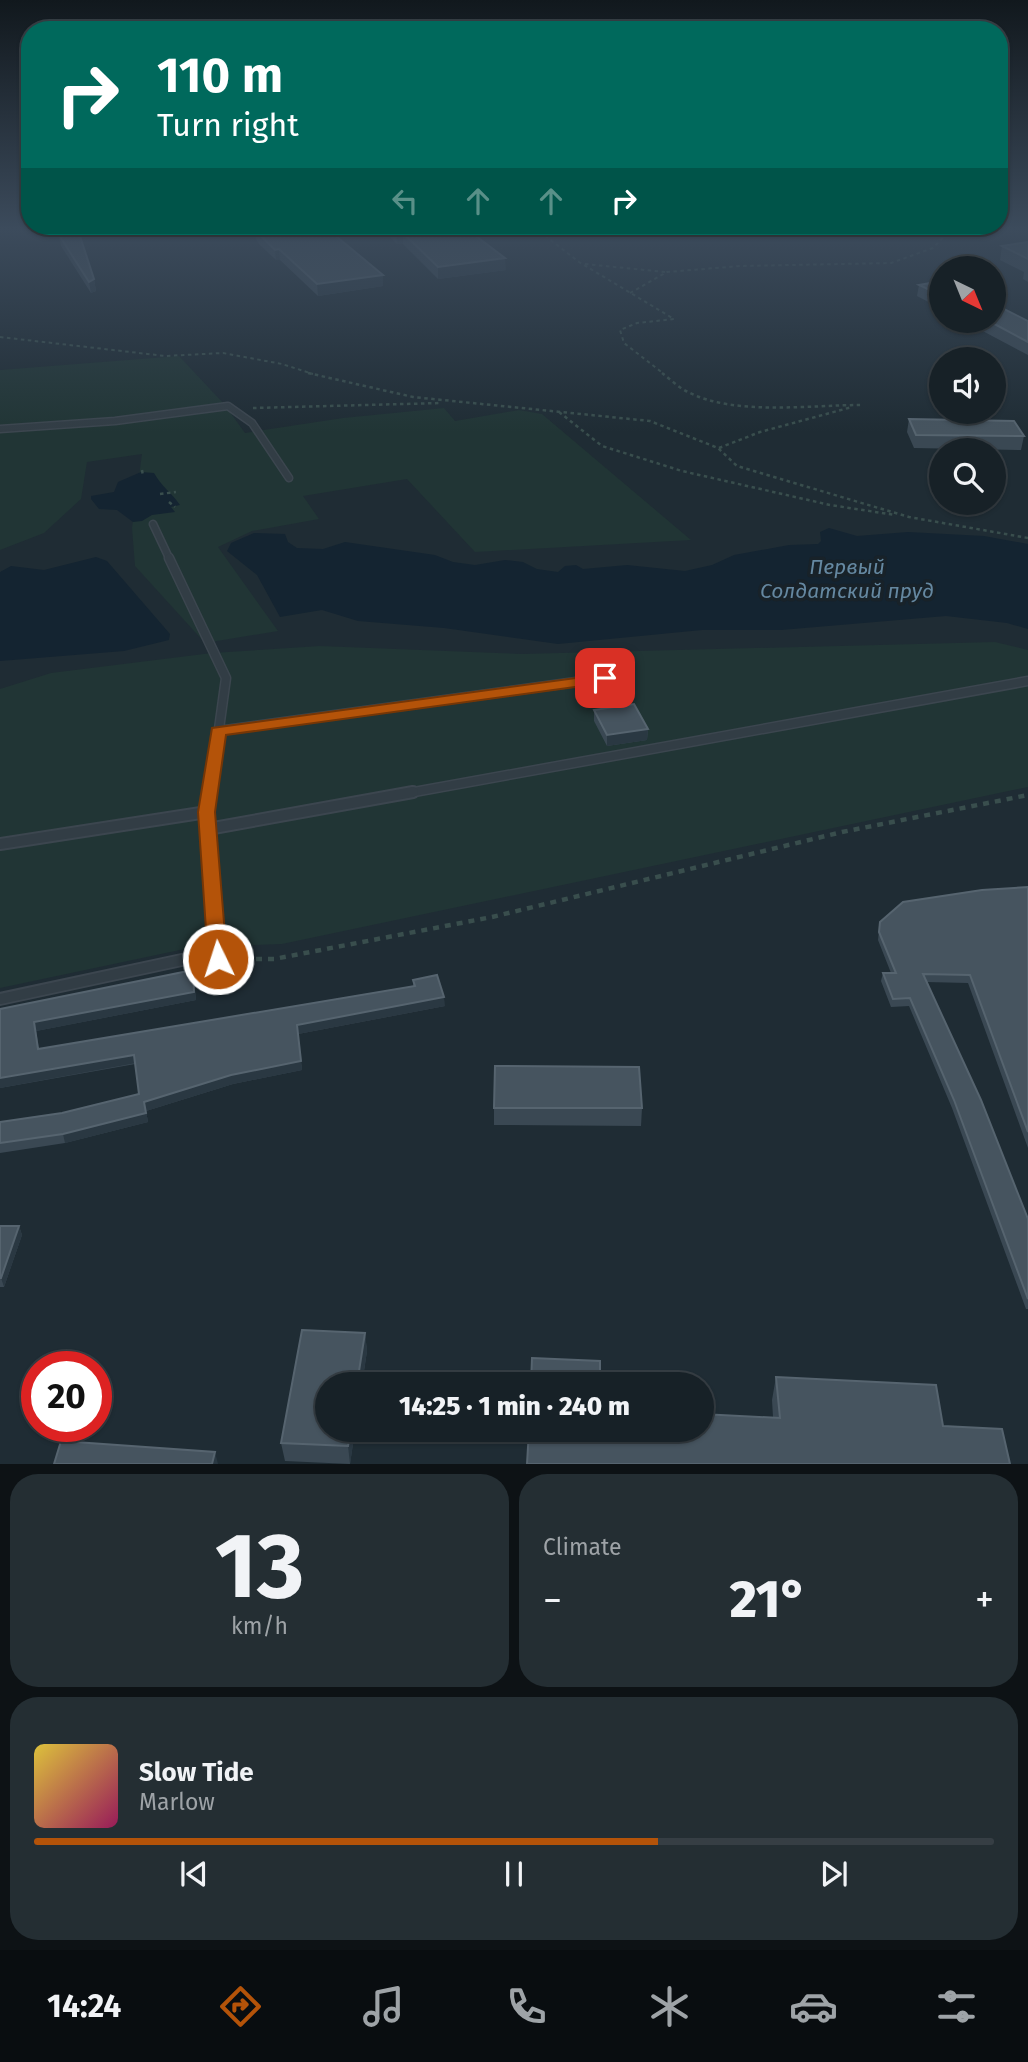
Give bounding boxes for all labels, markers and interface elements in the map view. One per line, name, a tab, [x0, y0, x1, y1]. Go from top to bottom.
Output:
text: 110 m	[157, 46, 283, 105]
icon: right	[42, 49, 133, 140]
text: Turn right	[157, 106, 299, 144]
icon: left	[386, 182, 424, 220]
icon: ahead	[459, 182, 497, 220]
icon: ahead	[532, 182, 570, 220]
icon: right	[605, 182, 643, 220]
north arrow	[929, 256, 1006, 332]
map controls	[929, 256, 1006, 515]
button: sound	[929, 347, 1006, 424]
button: search	[929, 438, 1006, 515]
water label: Первый Солдатский пруд	[760, 554, 934, 604]
pin	[575, 648, 635, 708]
icon: arrive	[586, 659, 624, 697]
position arrow	[181, 922, 255, 996]
speed limit sign: 20	[21, 1351, 112, 1442]
text: 14:25 · 1 min · 240 m	[399, 1391, 630, 1422]
text: 13	[215, 1512, 304, 1621]
text: Climate	[543, 1533, 622, 1561]
text: 21°	[730, 1568, 807, 1631]
text: −	[543, 1577, 562, 1623]
text: +	[975, 1577, 994, 1623]
text: km/h	[231, 1612, 288, 1640]
text: Slow Tide	[139, 1757, 254, 1788]
text: Marlow	[139, 1788, 215, 1816]
icon: previous	[175, 1855, 213, 1893]
icon: pause	[495, 1855, 533, 1893]
icon: next	[815, 1855, 853, 1893]
icon: directions	[216, 1982, 265, 2031]
icon: music	[359, 1982, 408, 2031]
icon: phone	[502, 1982, 551, 2031]
icon: climate	[645, 1982, 694, 2031]
icon: car	[789, 1982, 838, 2031]
icon: filters	[932, 1982, 981, 2031]
text: 14:24	[47, 1987, 121, 2025]

